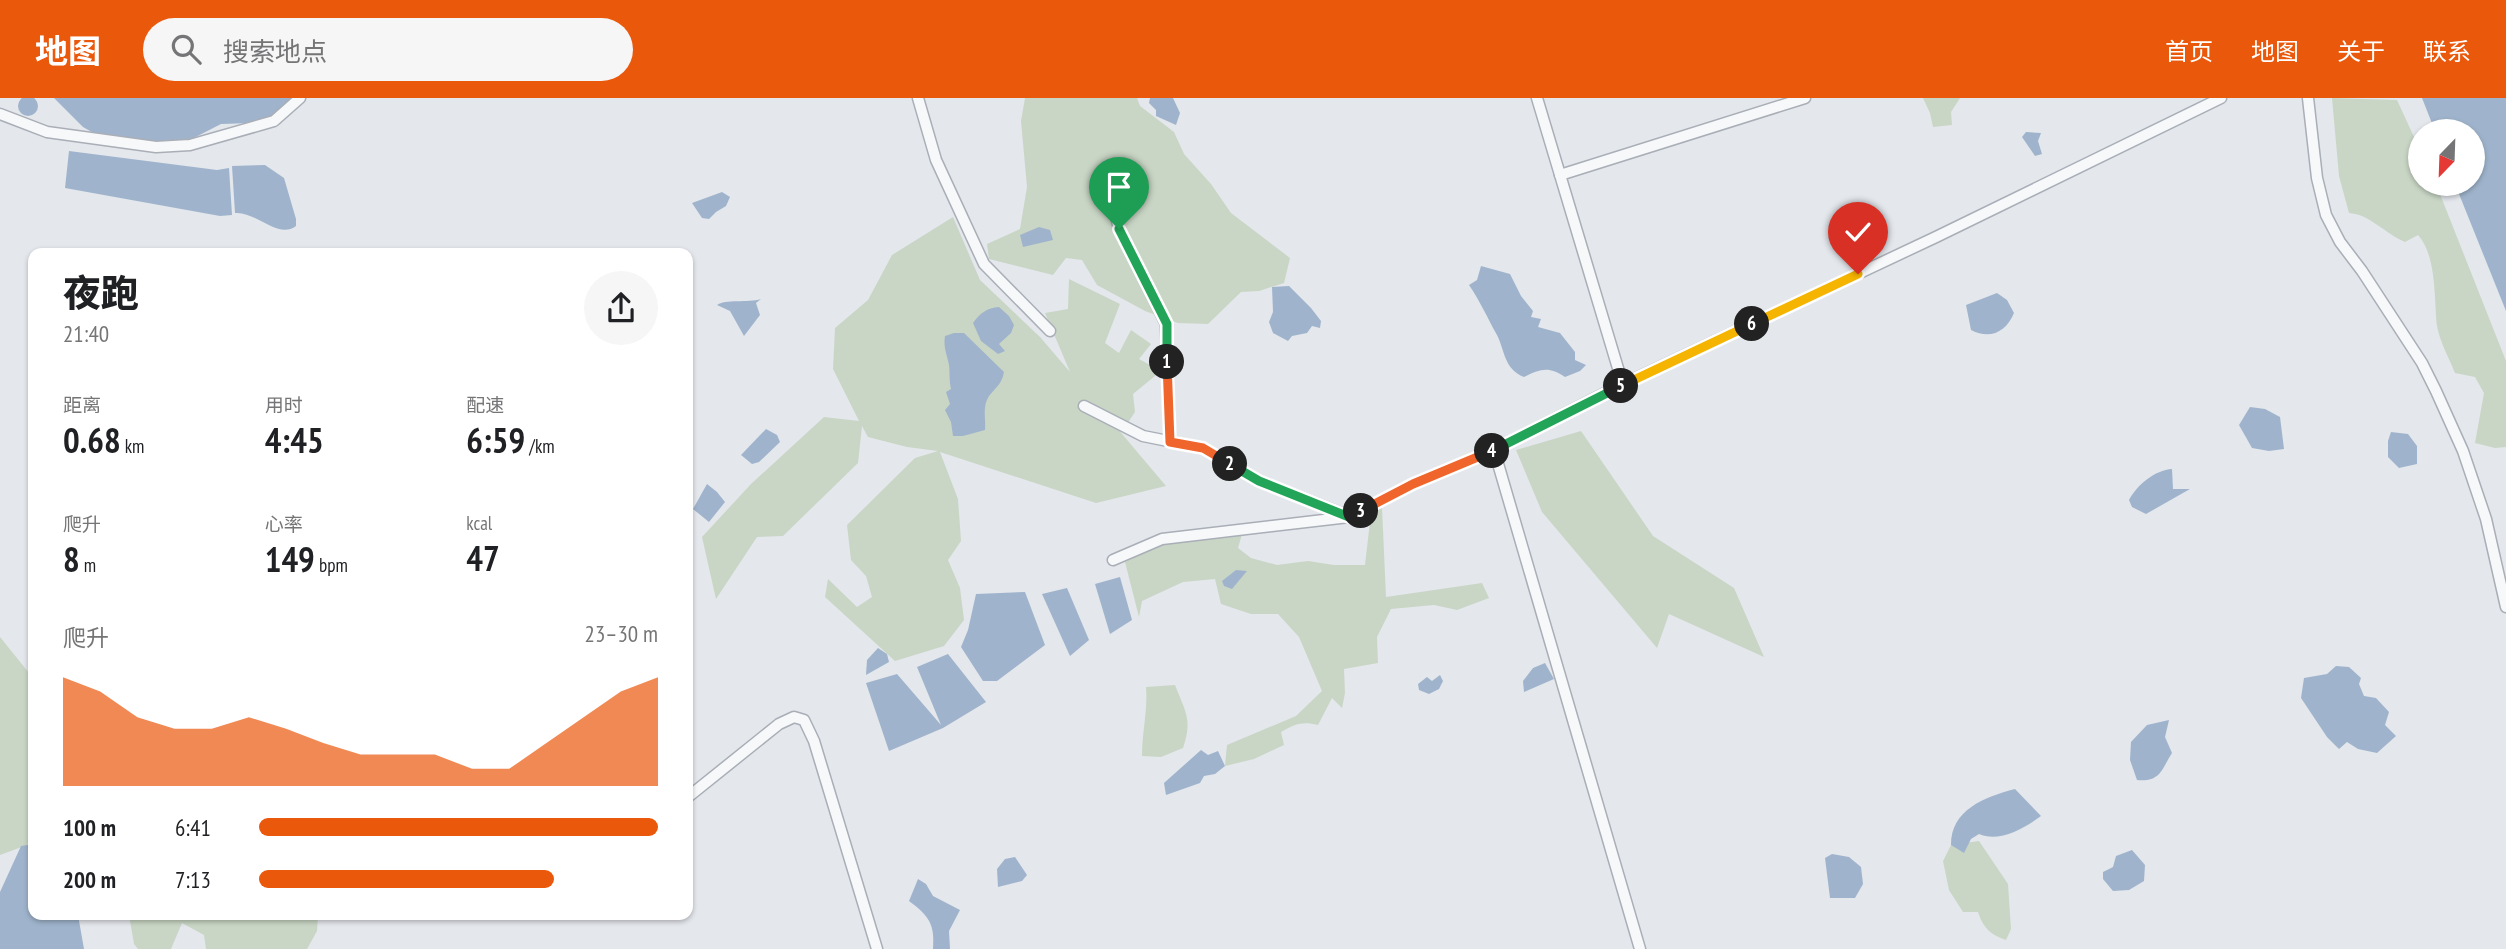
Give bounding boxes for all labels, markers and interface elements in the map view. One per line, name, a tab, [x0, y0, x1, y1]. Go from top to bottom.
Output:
search box	[143, 18, 633, 81]
text: 地图	[35, 29, 101, 72]
icon: search	[167, 30, 205, 68]
text: 搜索地点	[223, 35, 327, 68]
text: 首页	[2165, 36, 2213, 67]
text: 地图	[2251, 36, 2299, 67]
text: 关于	[2337, 36, 2385, 67]
text: 联系	[2423, 36, 2471, 67]
north arrow	[2408, 119, 2485, 196]
map controls	[2408, 119, 2485, 196]
pin	[1089, 157, 1149, 229]
icon: arrive	[1100, 168, 1138, 206]
pin	[1828, 202, 1888, 274]
icon: check	[1839, 213, 1877, 251]
text: 夜跑	[63, 268, 139, 317]
button: share	[584, 271, 658, 345]
pin: 6	[1734, 306, 1770, 342]
text: 6	[1747, 311, 1756, 335]
text: 21:40	[63, 319, 109, 348]
pin: 1	[1150, 344, 1184, 380]
text: 1	[1162, 349, 1171, 373]
pin: 5	[1604, 368, 1638, 404]
text: 5	[1616, 373, 1625, 397]
text: 距离	[63, 393, 101, 417]
text: 用时	[265, 393, 303, 417]
text: 配速	[466, 393, 504, 417]
text: 0.68	[63, 417, 121, 463]
text: 4:45	[265, 417, 324, 463]
text: 6:59	[466, 417, 525, 463]
text: km	[121, 434, 144, 458]
text: /km	[525, 434, 555, 458]
pin: 4	[1474, 434, 1510, 468]
text: 4	[1487, 438, 1496, 462]
pin: 2	[1212, 446, 1248, 482]
text: 2	[1225, 451, 1234, 475]
pin: 3	[1344, 494, 1378, 528]
text: 3	[1356, 498, 1365, 522]
text: kcal	[466, 511, 492, 535]
text: 爬升	[63, 512, 101, 536]
text: 心率	[265, 512, 303, 536]
text: 47	[466, 535, 500, 581]
text: 8	[63, 536, 80, 582]
text: 149	[265, 536, 315, 582]
text: m	[80, 553, 96, 577]
text: bpm	[315, 553, 348, 577]
text: 23–30 m	[585, 619, 658, 648]
text: 爬升	[63, 623, 109, 652]
text: 100 m	[63, 813, 116, 842]
text: 6:41	[175, 813, 211, 842]
text: 200 m	[63, 865, 116, 894]
text: 7:13	[175, 865, 211, 894]

